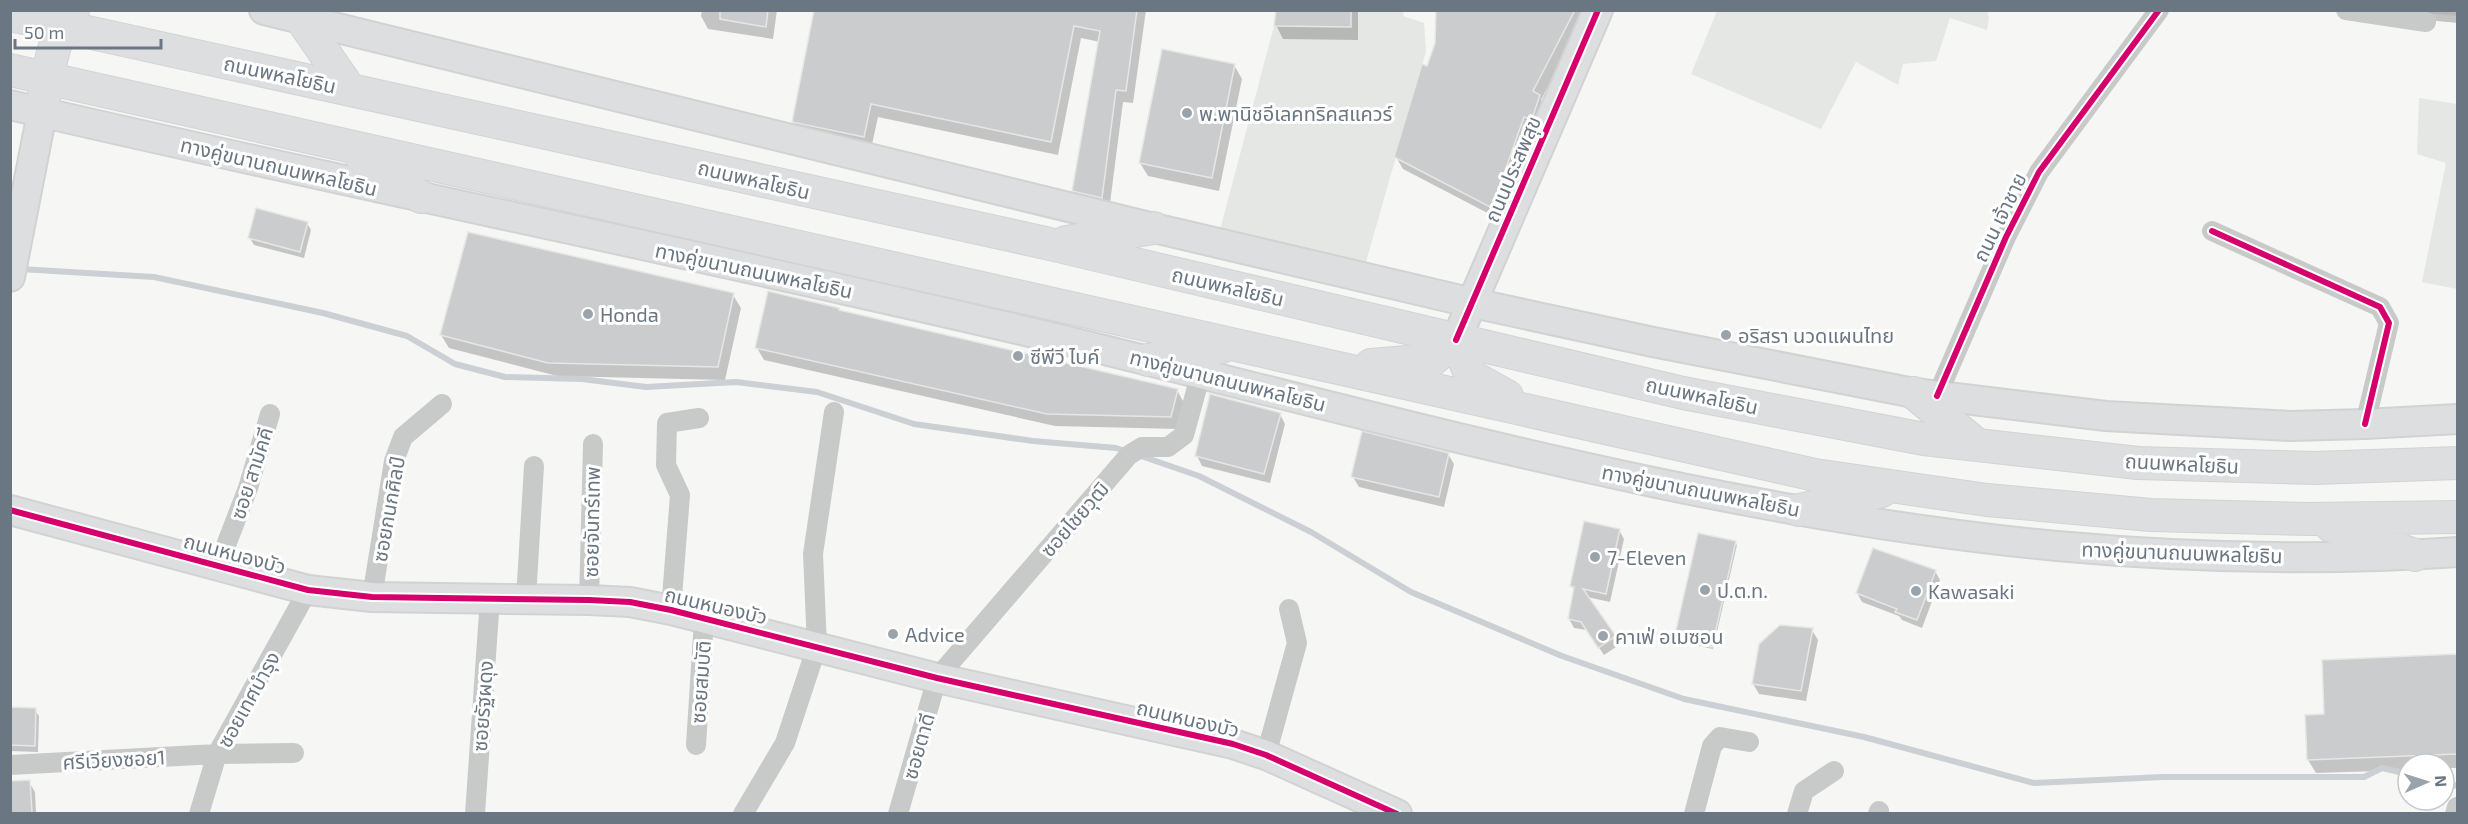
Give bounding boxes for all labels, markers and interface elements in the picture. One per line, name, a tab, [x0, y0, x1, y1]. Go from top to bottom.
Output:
scale bar	[15, 12, 160, 50]
text: 50 m	[24, 21, 64, 43]
street label: ถนนพหลโยธิน	[222, 50, 338, 98]
place label: พ.พานิชอีเลคทริคสแควร์	[1199, 101, 1393, 125]
marker: พ.พานิชอีเลคทริคสแควร์	[1180, 106, 1194, 120]
street label: ถนนประสพสุข	[1479, 112, 1546, 226]
street label: ทางคู่ขนานถนนพหลโยธิน	[178, 132, 380, 202]
street label: ถนนพหลโยธิน	[696, 154, 812, 204]
street label: ถนน เจ้าชาย	[1967, 169, 2031, 265]
street label: ทางคู่ขนานถนนพหลโยธิน	[653, 237, 855, 305]
street label: ถนนพหลโยธิน	[1170, 261, 1286, 311]
place label: Honda	[600, 302, 659, 326]
marker: Honda	[581, 307, 595, 321]
place label: อริสรา นวดแผนไทย	[1738, 323, 1894, 347]
marker: อริสรา นวดแผนไทย	[1719, 328, 1733, 342]
place label: ซีพีวี ไบค์	[1030, 344, 1100, 368]
street label: ทางคู่ขนานถนนพหลโยธิน	[1127, 344, 1328, 418]
marker: ซีพีวี ไบค์	[1011, 349, 1025, 363]
street label: ถนนพหลโยธิน	[1644, 371, 1760, 419]
street label: ซอย สามัคคี	[225, 424, 277, 522]
street label: ถนนพหลโยธิน	[2124, 448, 2240, 478]
street label: ซอยกนกศิลป์	[367, 454, 409, 564]
street label: ทางคู่ขนานถนนพหลโยธิน	[1600, 459, 1802, 523]
street label: ซอยจันทร์เทพ	[578, 466, 604, 578]
street label: ซอยไชยวุฒิ	[1035, 477, 1114, 562]
street label: ถนนหนองบัว	[181, 528, 289, 578]
street label: ทางคู่ขนานถนนพหลโยธิน	[2081, 536, 2283, 570]
place label: 7-Eleven	[1607, 545, 1686, 569]
marker: 7-Eleven	[1588, 550, 1602, 564]
place label: ป.ต.ท.	[1717, 578, 1768, 602]
place label: Kawasaki	[1928, 579, 2014, 603]
street label: ถนนหนองบัว	[662, 582, 770, 628]
marker: ป.ต.ท.	[1698, 583, 1712, 597]
marker: Kawasaki	[1909, 584, 1923, 598]
place label: Advice	[905, 622, 965, 646]
place label: คาเฟ่ อเมซอน	[1615, 624, 1724, 648]
marker: Advice	[886, 627, 900, 641]
marker: คาเฟ่ อเมซอน	[1596, 629, 1610, 643]
street label: ซอยสมบัติ	[685, 640, 715, 724]
street label: ซอยเทศบำรุง	[212, 647, 285, 752]
street label: ซอยรัฐผดุง	[467, 660, 498, 752]
street label: ถนนหนองบัว	[1134, 695, 1242, 741]
street label: ซอยตาดี	[897, 710, 939, 782]
street label: ศรีเวียงซอย1	[62, 744, 166, 774]
north arrow	[2396, 752, 2456, 812]
text: N	[2432, 775, 2451, 787]

